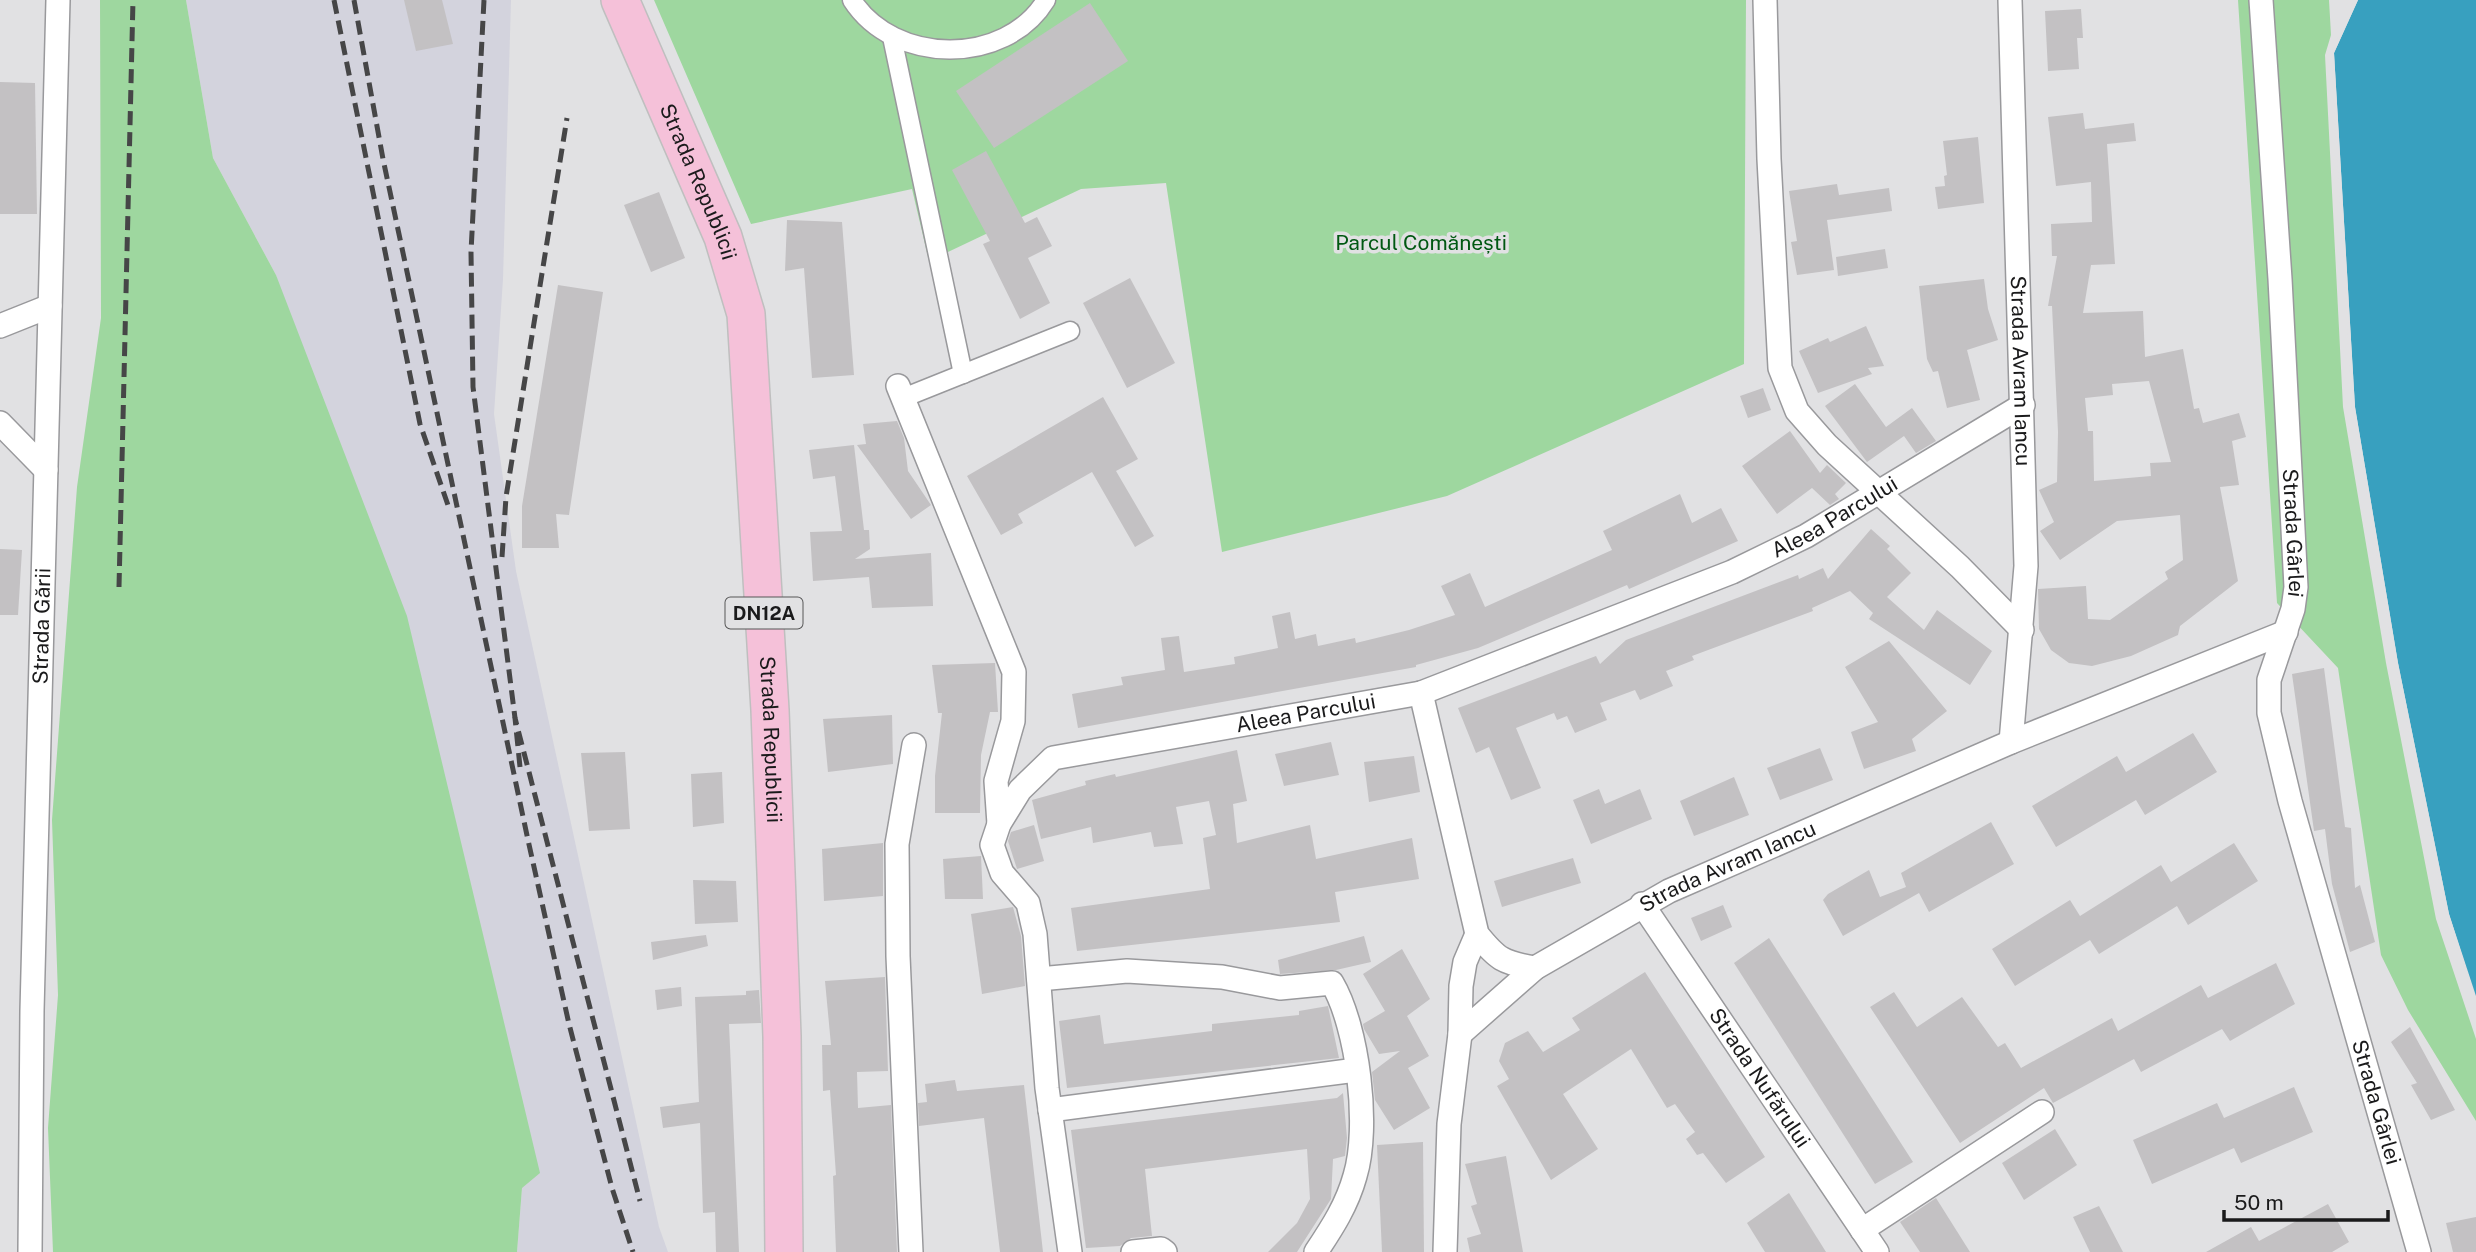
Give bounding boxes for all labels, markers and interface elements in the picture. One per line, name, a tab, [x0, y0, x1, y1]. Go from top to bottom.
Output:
street label: Strada Republicii	[655, 100, 742, 263]
park label: Parcul Comănești	[1335, 230, 1507, 255]
street label: Strada Avram Iancu	[2006, 275, 2036, 467]
street label: Strada Gârlei	[2278, 468, 2309, 599]
street label: Aleea Parcului	[1767, 471, 1902, 563]
street label: Strada Gării	[27, 568, 55, 685]
road number: DN12A	[726, 598, 802, 628]
street label: Strada Republicii	[755, 655, 787, 823]
street label: Aleea Parcului	[1234, 688, 1377, 737]
street label: Strada Avram Iancu	[1635, 816, 1820, 917]
street label: Strada Nufărului	[1704, 1003, 1816, 1152]
street label: Strada Gârlei	[2347, 1037, 2406, 1167]
scale bar	[2224, 1178, 2388, 1222]
text: 50 m	[2234, 1190, 2284, 1215]

